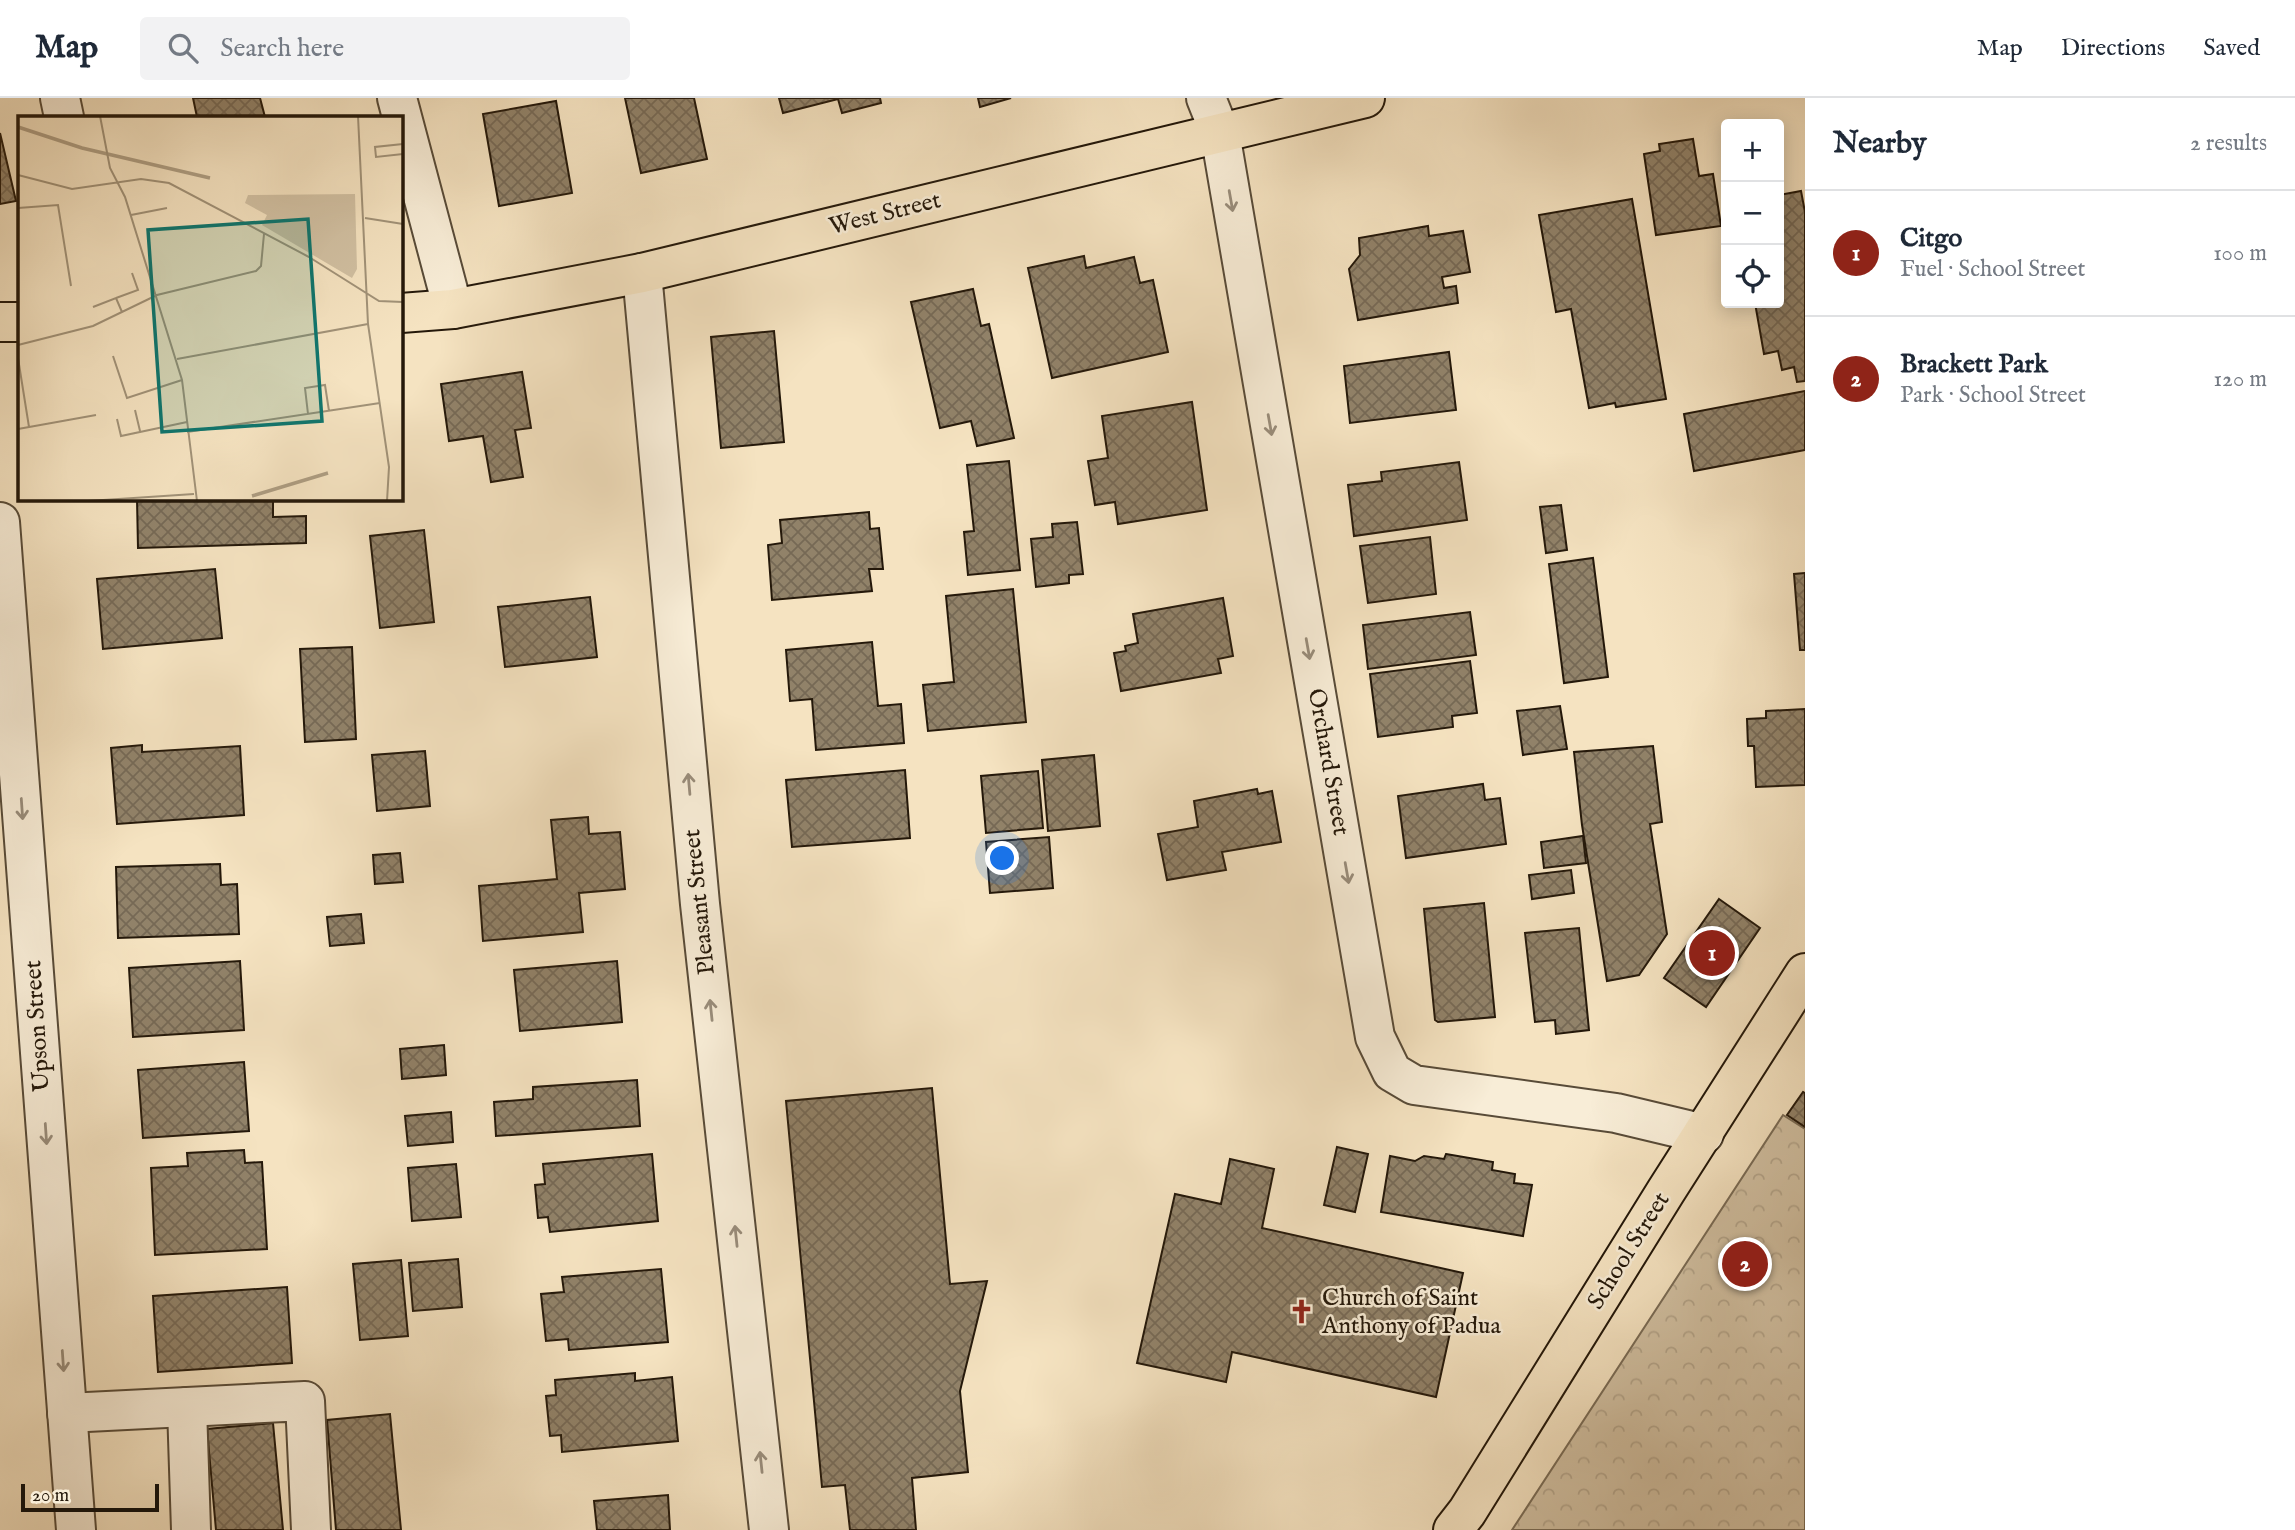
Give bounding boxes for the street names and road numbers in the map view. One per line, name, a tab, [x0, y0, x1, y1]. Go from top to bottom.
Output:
street label: West Street	[826, 185, 944, 243]
street label: Orchard Street	[1300, 686, 1356, 838]
street label: Pleasant Street	[677, 828, 723, 976]
street label: Upson Street	[18, 959, 58, 1093]
street label: School Street	[1581, 1187, 1677, 1315]

